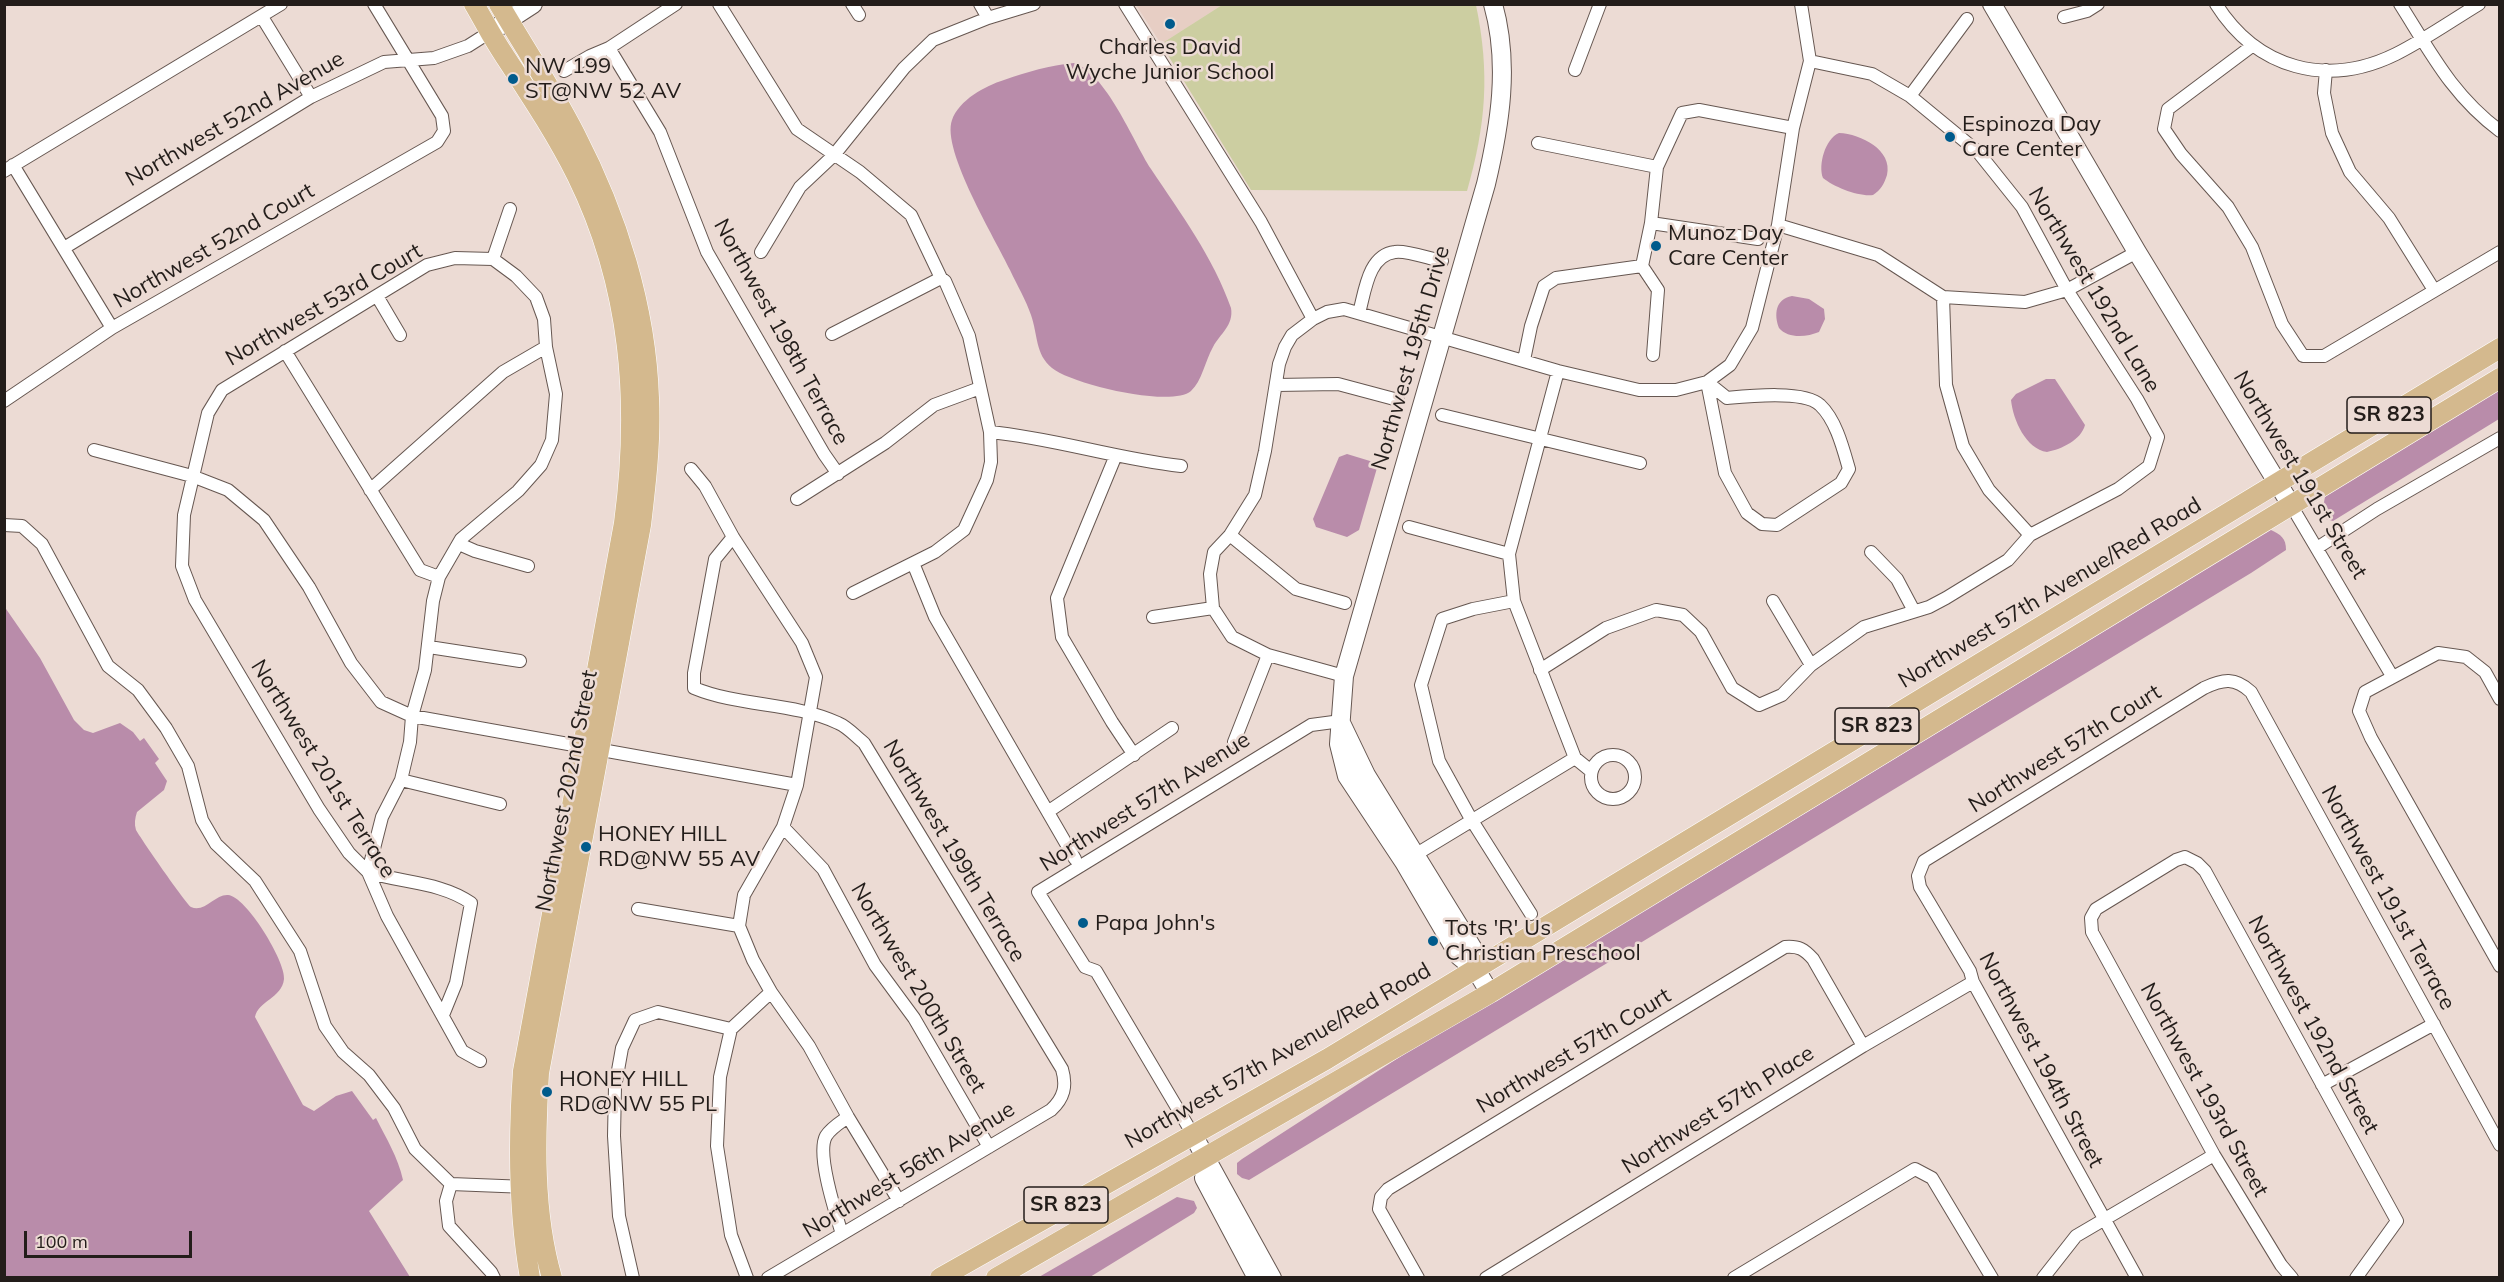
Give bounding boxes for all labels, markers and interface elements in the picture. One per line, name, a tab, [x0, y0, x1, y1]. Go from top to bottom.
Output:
marker: Charles David Wyche Junior School	[1163, 17, 1177, 31]
place label: Charles David Wyche Junior School	[1065, 34, 1275, 86]
street label: Northwest 52nd Avenue	[121, 46, 349, 192]
place label: NW 199 ST@NW 52 AV	[525, 53, 681, 104]
marker: NW 199 ST@NW 52 AV	[506, 72, 520, 86]
place label: Espinoza Day Care Center	[1962, 111, 2101, 162]
marker: Espinoza Day Care Center	[1943, 130, 1957, 144]
street label: Northwest 52nd Court	[109, 178, 319, 314]
street label: Northwest 192nd Lane	[2022, 183, 2166, 397]
street label: Northwest 198th Terrace	[708, 214, 854, 450]
place label: Munoz Day Care Center	[1668, 220, 1788, 272]
street label: Northwest 53rd Court	[221, 238, 427, 372]
marker: Munoz Day Care Center	[1649, 239, 1663, 253]
street label: Northwest 195th Drive	[1366, 243, 1456, 473]
street label: Northwest 191st Street	[2227, 366, 2373, 584]
road number: SR 823	[2347, 397, 2431, 433]
street label: Northwest 57th Avenue/Red Road	[1894, 492, 2206, 694]
street label: Northwest 201st Terrace	[245, 655, 401, 883]
street label: Northwest 202nd Street	[531, 668, 603, 914]
street label: Northwest 57th Court	[1964, 679, 2166, 819]
road number: SR 823	[1835, 708, 1919, 744]
street label: Northwest 57th Avenue	[1035, 727, 1255, 877]
street label: Northwest 199th Terrace	[877, 735, 1031, 967]
street label: Northwest 191st Terrace	[2315, 781, 2461, 1015]
place label: HONEY HILL RD@NW 55 AV	[598, 821, 760, 872]
marker: HONEY HILL RD@NW 55 AV	[579, 840, 593, 854]
street label: Northwest 200th Street	[845, 878, 991, 1098]
place label: Papa John's	[1095, 910, 1215, 936]
street label: Northwest 192nd Street	[2242, 911, 2384, 1139]
place label: Tots 'R' Us Christian Preschool	[1445, 915, 1641, 966]
marker: Papa John's	[1076, 916, 1090, 930]
marker: Tots 'R' Us Christian Preschool	[1426, 934, 1440, 948]
street label: Northwest 194th Street	[1973, 948, 2109, 1172]
street label: Northwest 57th Avenue/Red Road	[1120, 957, 1436, 1155]
street label: Northwest 193rd Street	[2134, 978, 2274, 1202]
street label: Northwest 57th Court	[1472, 983, 1676, 1119]
street label: Northwest 57th Place	[1617, 1040, 1819, 1180]
place label: HONEY HILL RD@NW 55 PL	[559, 1066, 717, 1118]
marker: HONEY HILL RD@NW 55 PL	[540, 1085, 554, 1099]
street label: Northwest 56th Avenue	[798, 1096, 1020, 1244]
road number: SR 823	[1024, 1187, 1108, 1223]
scale bar	[27, 1219, 195, 1257]
text: 100 m	[35, 1230, 88, 1253]

